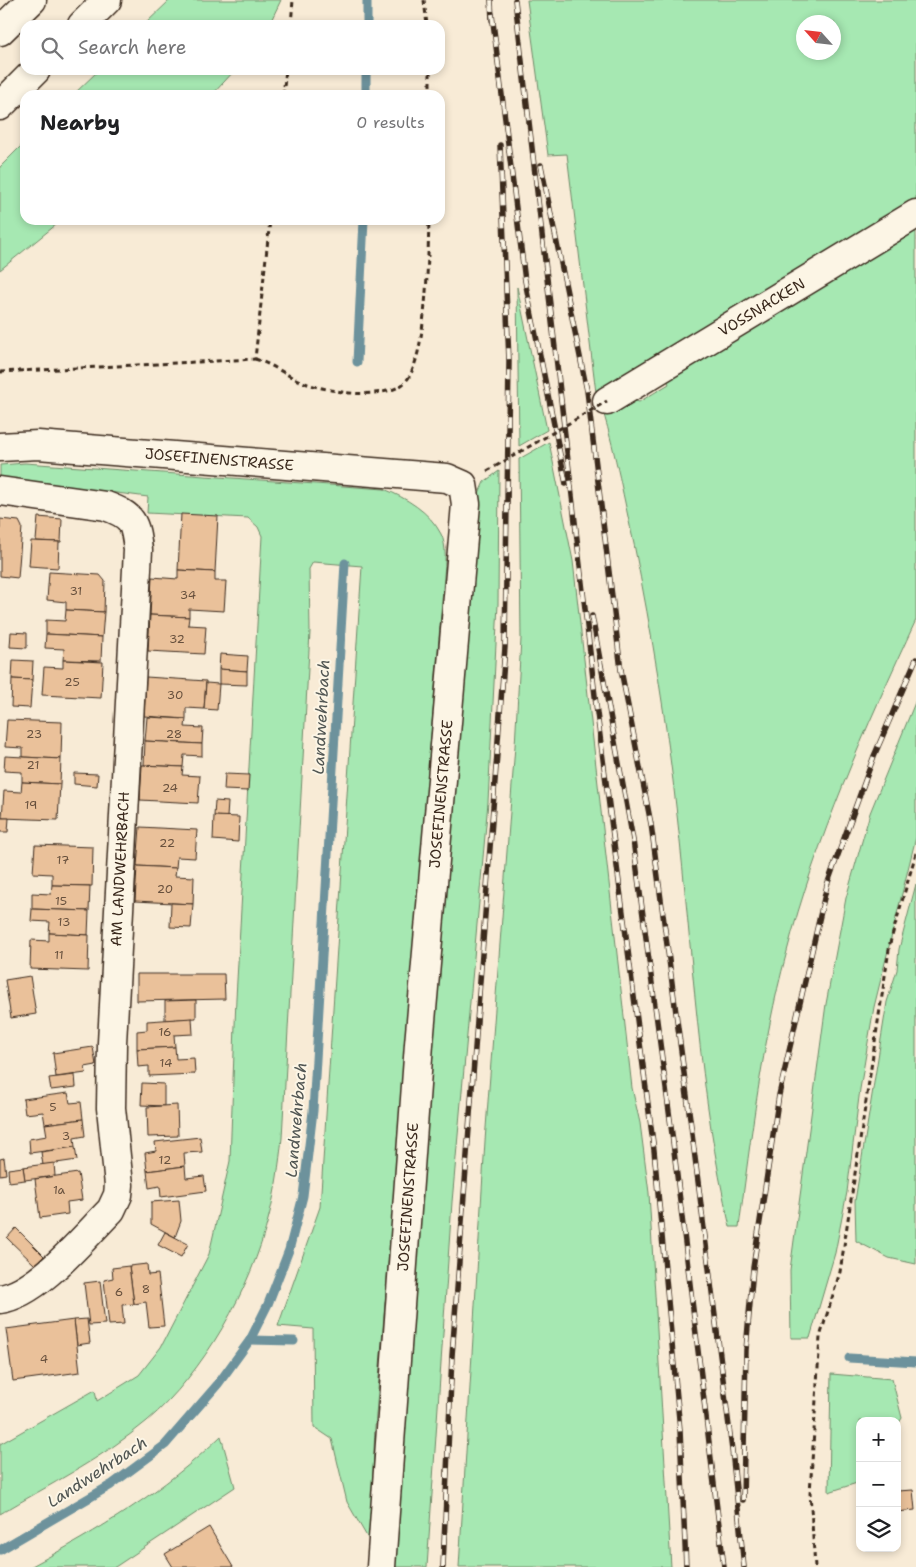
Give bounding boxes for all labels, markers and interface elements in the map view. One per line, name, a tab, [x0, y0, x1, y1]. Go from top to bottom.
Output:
north arrow	[796, 15, 841, 60]
search box	[20, 20, 445, 75]
icon: search	[38, 34, 66, 62]
text: Search here	[78, 35, 187, 60]
text: Nearby	[40, 109, 120, 137]
text: 0 results	[356, 112, 425, 133]
street label: VOSSNACKEN	[715, 273, 809, 341]
street label: JOSEFINENSTRASSE	[144, 444, 295, 476]
house number: 31	[70, 583, 82, 599]
house number: 34	[180, 587, 196, 603]
house number: 32	[169, 631, 185, 647]
water label: Landwehrbach	[307, 659, 335, 775]
house number: 25	[64, 674, 80, 690]
house number: 30	[167, 687, 183, 703]
street label: JOSEFINENSTRASSE	[425, 719, 457, 869]
house number: 23	[26, 726, 42, 742]
house number: 28	[166, 726, 182, 742]
house number: 21	[27, 757, 39, 773]
house number: 24	[162, 780, 178, 796]
street label: AM LANDWEHRBACH	[106, 791, 134, 947]
house number: 19	[25, 797, 37, 813]
house number: 22	[159, 835, 175, 851]
house number: 17	[57, 852, 69, 868]
house number: 20	[157, 881, 173, 897]
house number: 15	[55, 893, 67, 909]
house number: 13	[58, 914, 70, 930]
house number: 11	[54, 947, 64, 963]
house number: 16	[158, 1024, 172, 1040]
house number: 14	[160, 1055, 172, 1071]
water label: Landwehrbach	[281, 1062, 311, 1178]
house number: 5	[49, 1099, 57, 1115]
street label: JOSEFINENSTRASSE	[393, 1122, 423, 1272]
house number: 3	[62, 1128, 70, 1144]
house number: 12	[159, 1152, 171, 1168]
house number: 1a	[53, 1182, 66, 1198]
house number: 8	[142, 1281, 150, 1297]
house number: 6	[115, 1284, 123, 1300]
house number: 4	[40, 1351, 48, 1367]
map controls	[856, 1417, 901, 1552]
button: +	[856, 1417, 901, 1462]
water label: Landwehrbach	[43, 1432, 151, 1512]
button: −	[856, 1462, 901, 1507]
button: layers	[856, 1507, 901, 1552]

